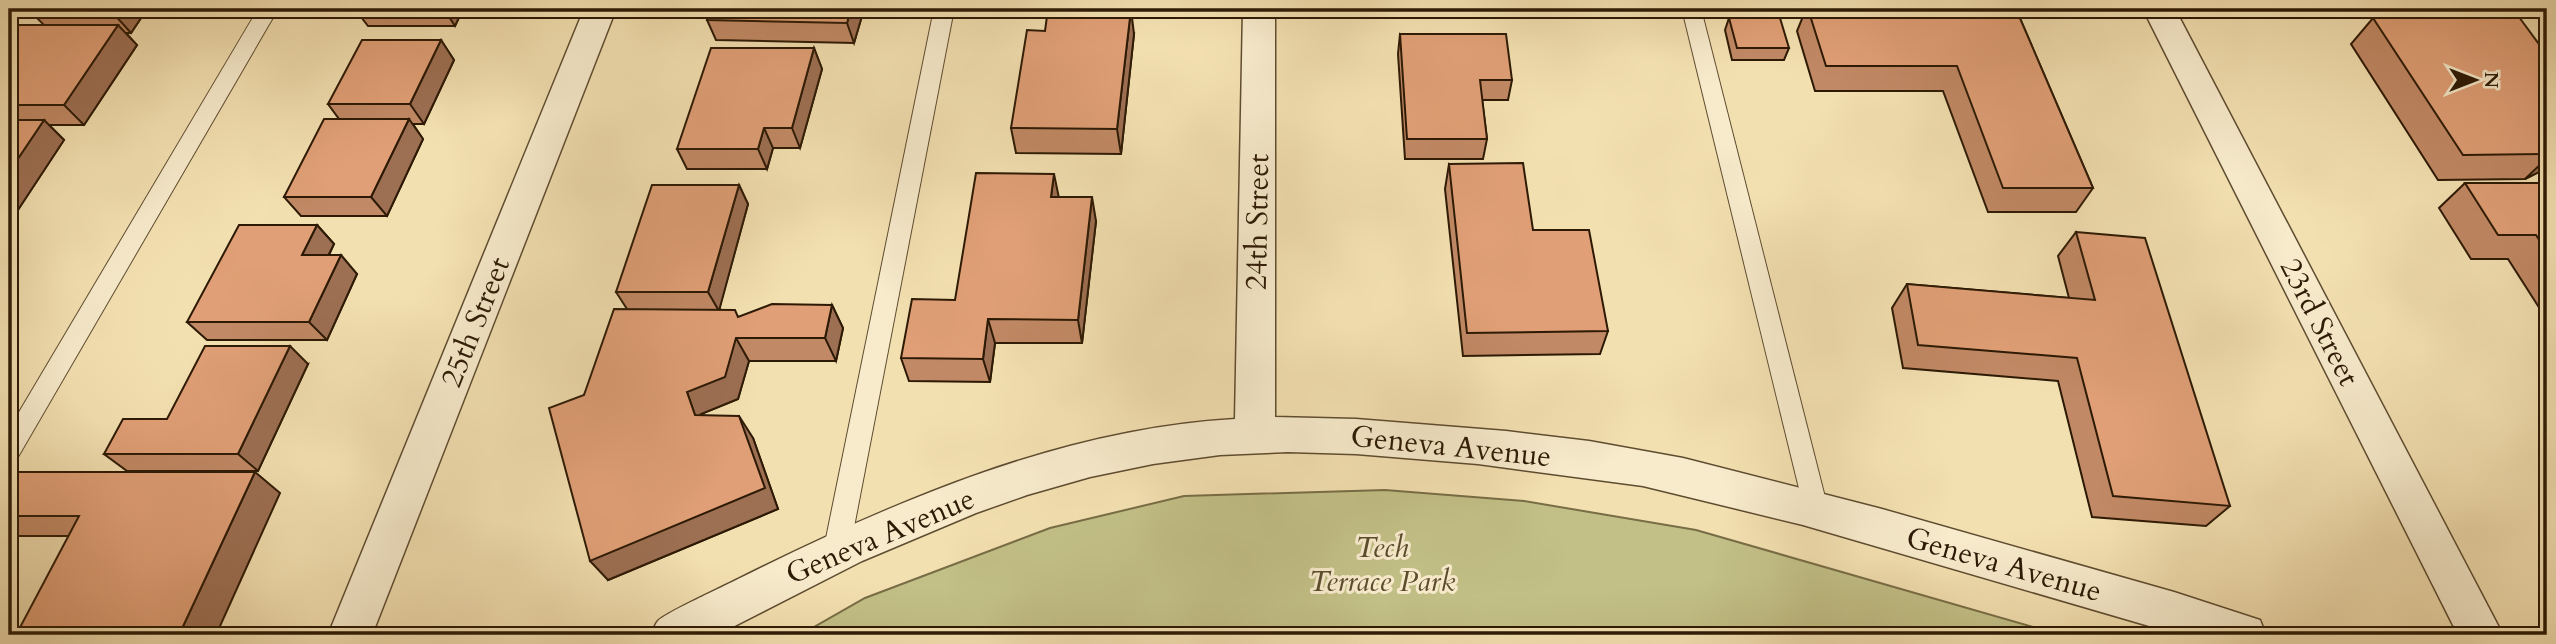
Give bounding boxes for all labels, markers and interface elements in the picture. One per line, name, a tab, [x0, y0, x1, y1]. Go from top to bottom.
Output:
north arrow	[2440, 46, 2510, 116]
text: N	[2478, 72, 2504, 89]
street label: 24th Street	[1236, 153, 1279, 291]
street label: 25th Street	[431, 251, 520, 393]
street label: 23rd Street	[2270, 251, 2369, 393]
street label: Geneva Avenue	[1349, 416, 1553, 477]
street label: Geneva Avenue	[779, 478, 981, 595]
street label: Geneva Avenue	[1901, 517, 2106, 612]
park label: Tech Terrace Park	[1309, 527, 1456, 602]

